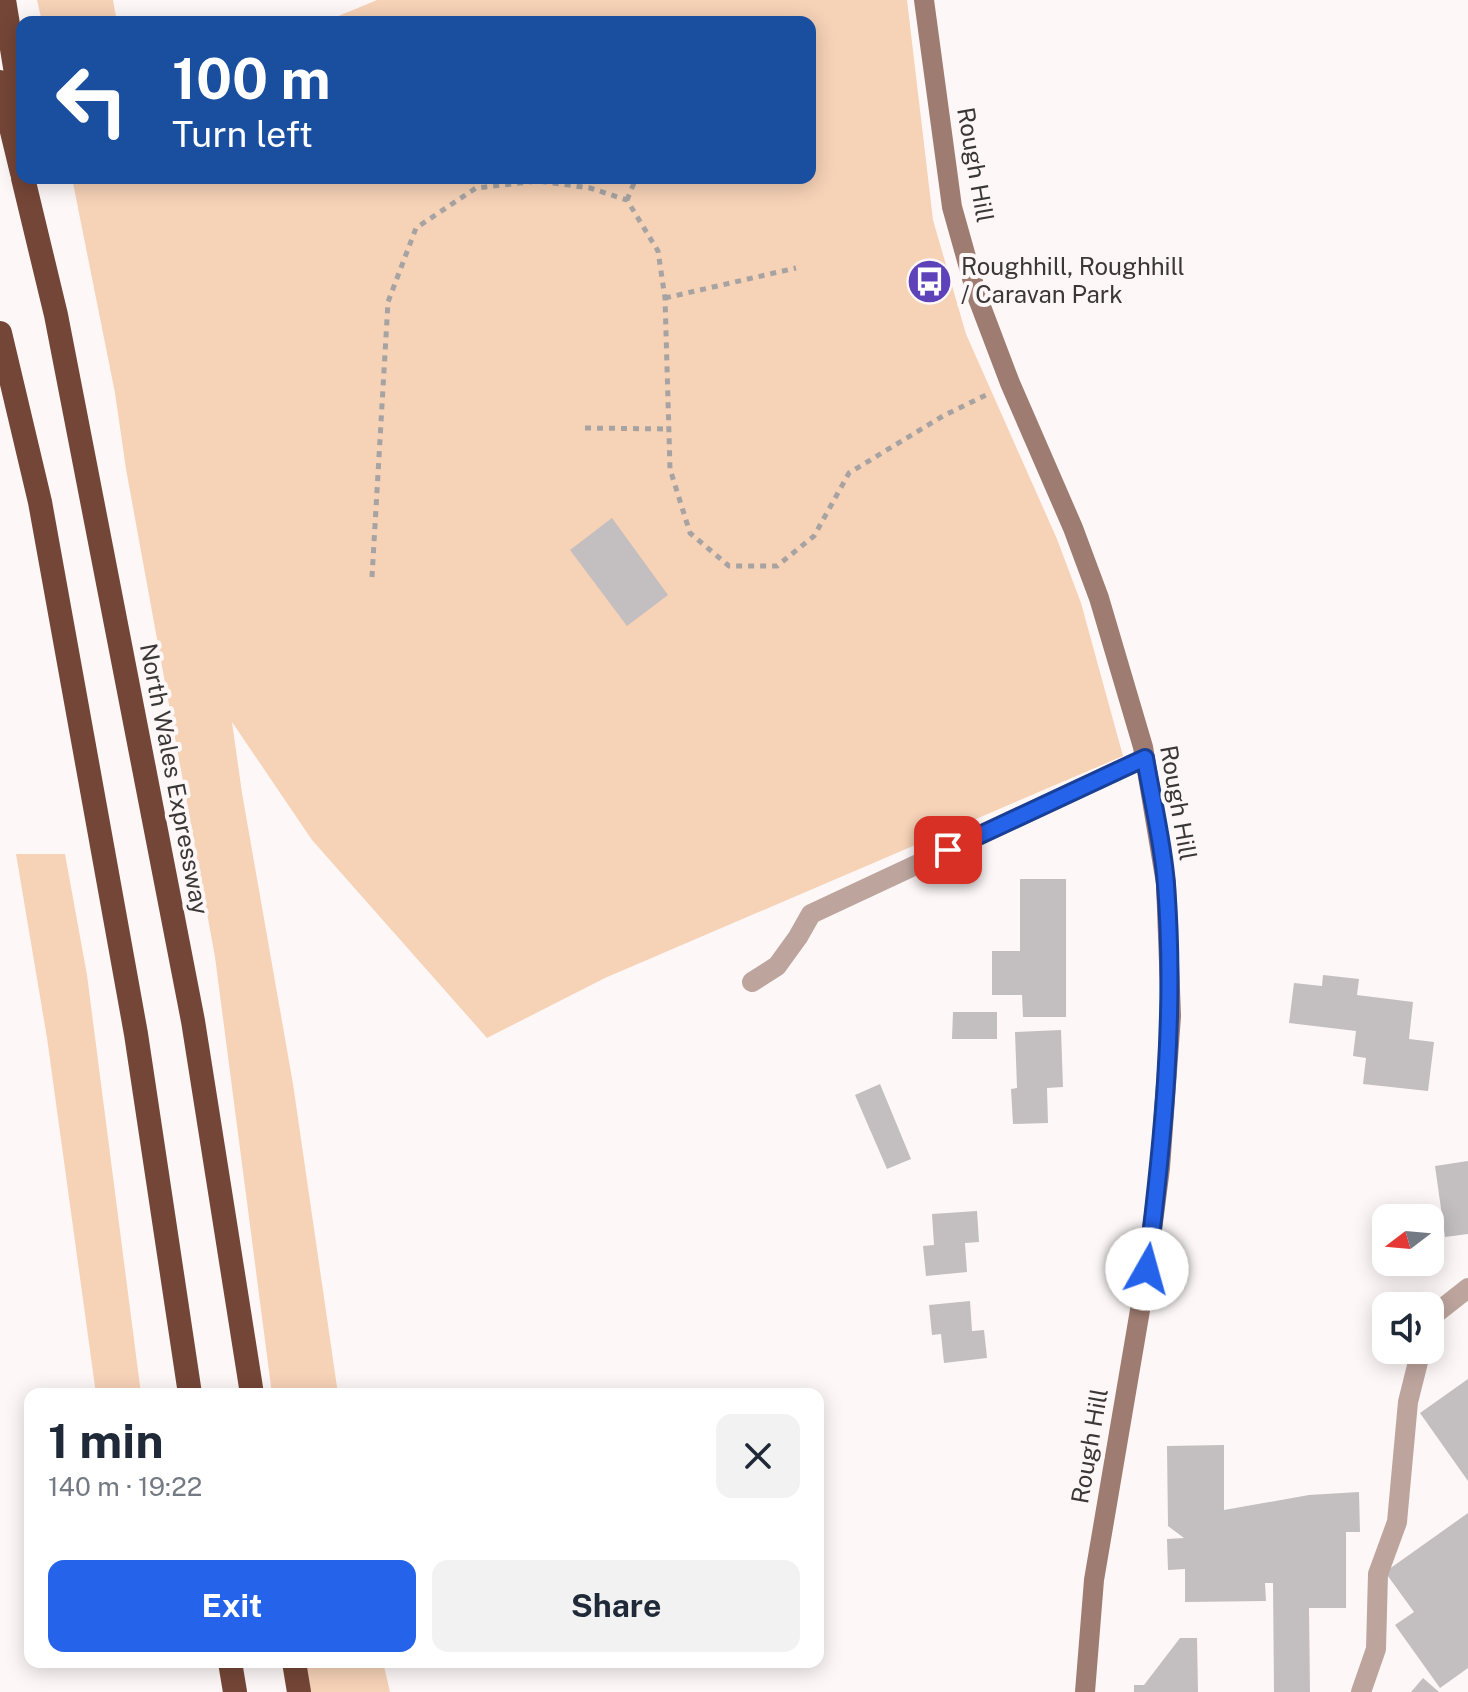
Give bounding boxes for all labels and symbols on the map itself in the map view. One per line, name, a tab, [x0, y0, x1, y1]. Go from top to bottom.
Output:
street label: Rough Hill	[952, 105, 1000, 225]
place label: Roughhill, Roughhill / Caravan Park	[961, 252, 1185, 308]
bus stop icon: Roughhill, Roughhill / Caravan Park	[906, 257, 954, 305]
street label: North Wales Expressway	[135, 641, 215, 917]
street label: Rough Hill	[1155, 743, 1203, 863]
pin	[914, 816, 982, 884]
north arrow	[1372, 1204, 1444, 1276]
position arrow	[1105, 1227, 1189, 1311]
street label: Rough Hill	[1065, 1386, 1113, 1506]

